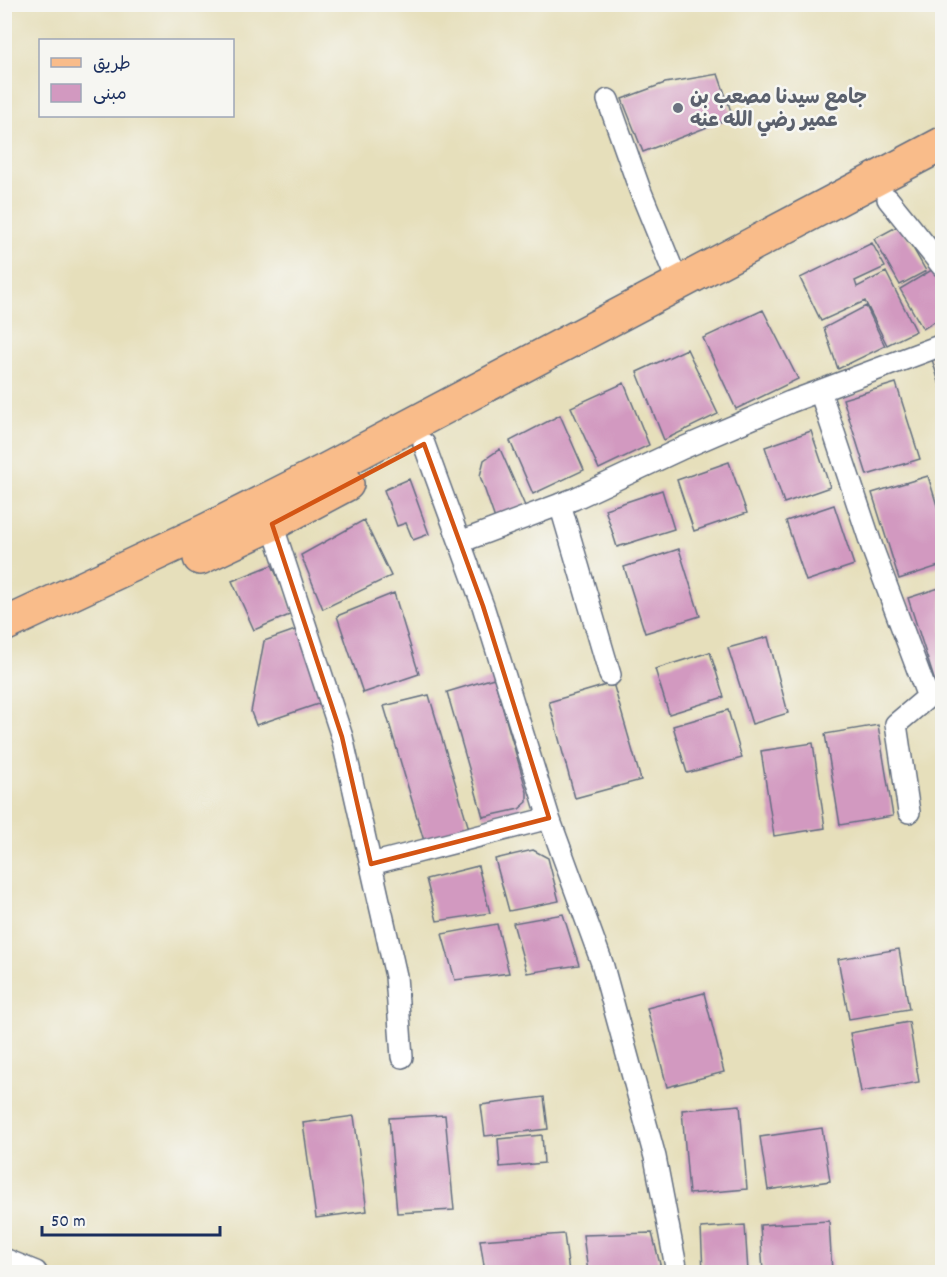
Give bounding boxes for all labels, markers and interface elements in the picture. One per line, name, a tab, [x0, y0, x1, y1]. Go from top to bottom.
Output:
legend	[39, 39, 234, 117]
text: طريق	[93, 53, 131, 78]
text: مبنى	[93, 83, 127, 108]
place label: جامع سيدنا مصعب بن عمير رضي الله عنه	[690, 85, 867, 137]
marker: جامع سيدنا مصعب بن عمير رضي الله عنه	[671, 101, 685, 115]
scale bar	[42, 1199, 220, 1237]
text: 50 m	[51, 1210, 86, 1235]

